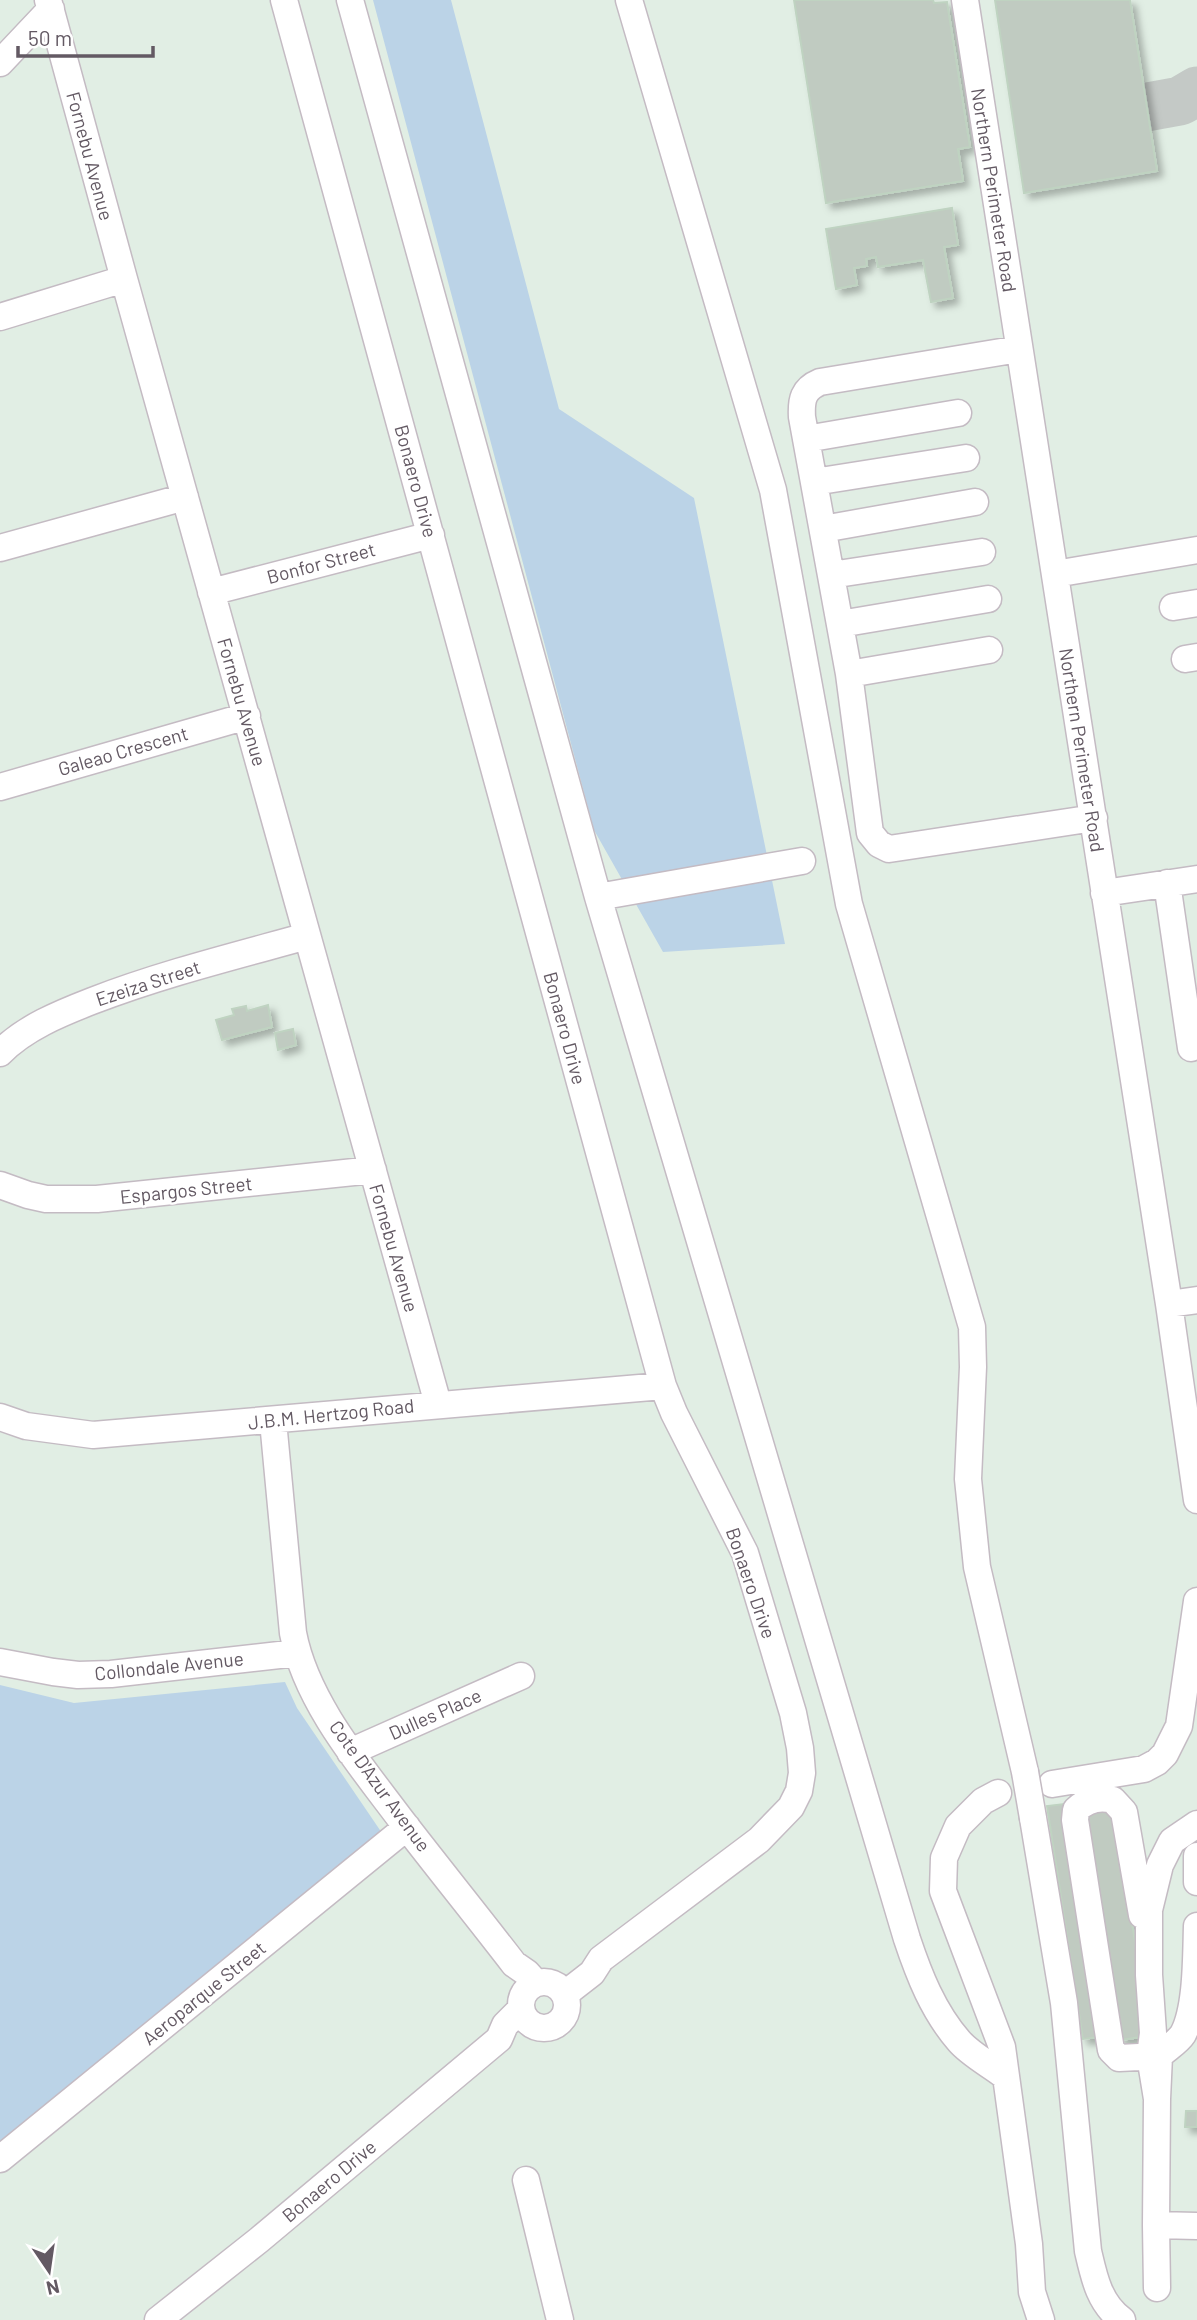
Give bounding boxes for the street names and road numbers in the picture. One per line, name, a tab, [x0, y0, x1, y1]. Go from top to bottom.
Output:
street label: Northern Perimeter Road	[967, 86, 1022, 294]
street label: Fornebu Avenue	[62, 89, 119, 223]
street label: Bonaero Drive	[390, 422, 443, 540]
street label: Bonfor Street	[264, 537, 378, 588]
street label: Fornebu Avenue	[213, 635, 272, 769]
street label: Northern Perimeter Road	[1055, 646, 1110, 854]
street label: Galeao Crescent	[55, 721, 190, 780]
street label: Ezeiza Street	[93, 955, 203, 1010]
street label: Bonaero Drive	[539, 969, 592, 1087]
street label: Espargos Street	[119, 1171, 253, 1208]
street label: Fornebu Avenue	[365, 1181, 424, 1315]
street label: J.B.M. Hertzog Road	[247, 1393, 415, 1434]
street label: Bonaero Drive	[722, 1524, 781, 1641]
street label: Collondale Avenue	[93, 1646, 245, 1685]
street label: Dulles Place	[385, 1683, 485, 1744]
street label: Cote D'Azur Avenue	[325, 1716, 436, 1856]
street label: Aeroparque Street	[137, 1936, 270, 2049]
street label: Bonaero Drive	[277, 2135, 380, 2227]

